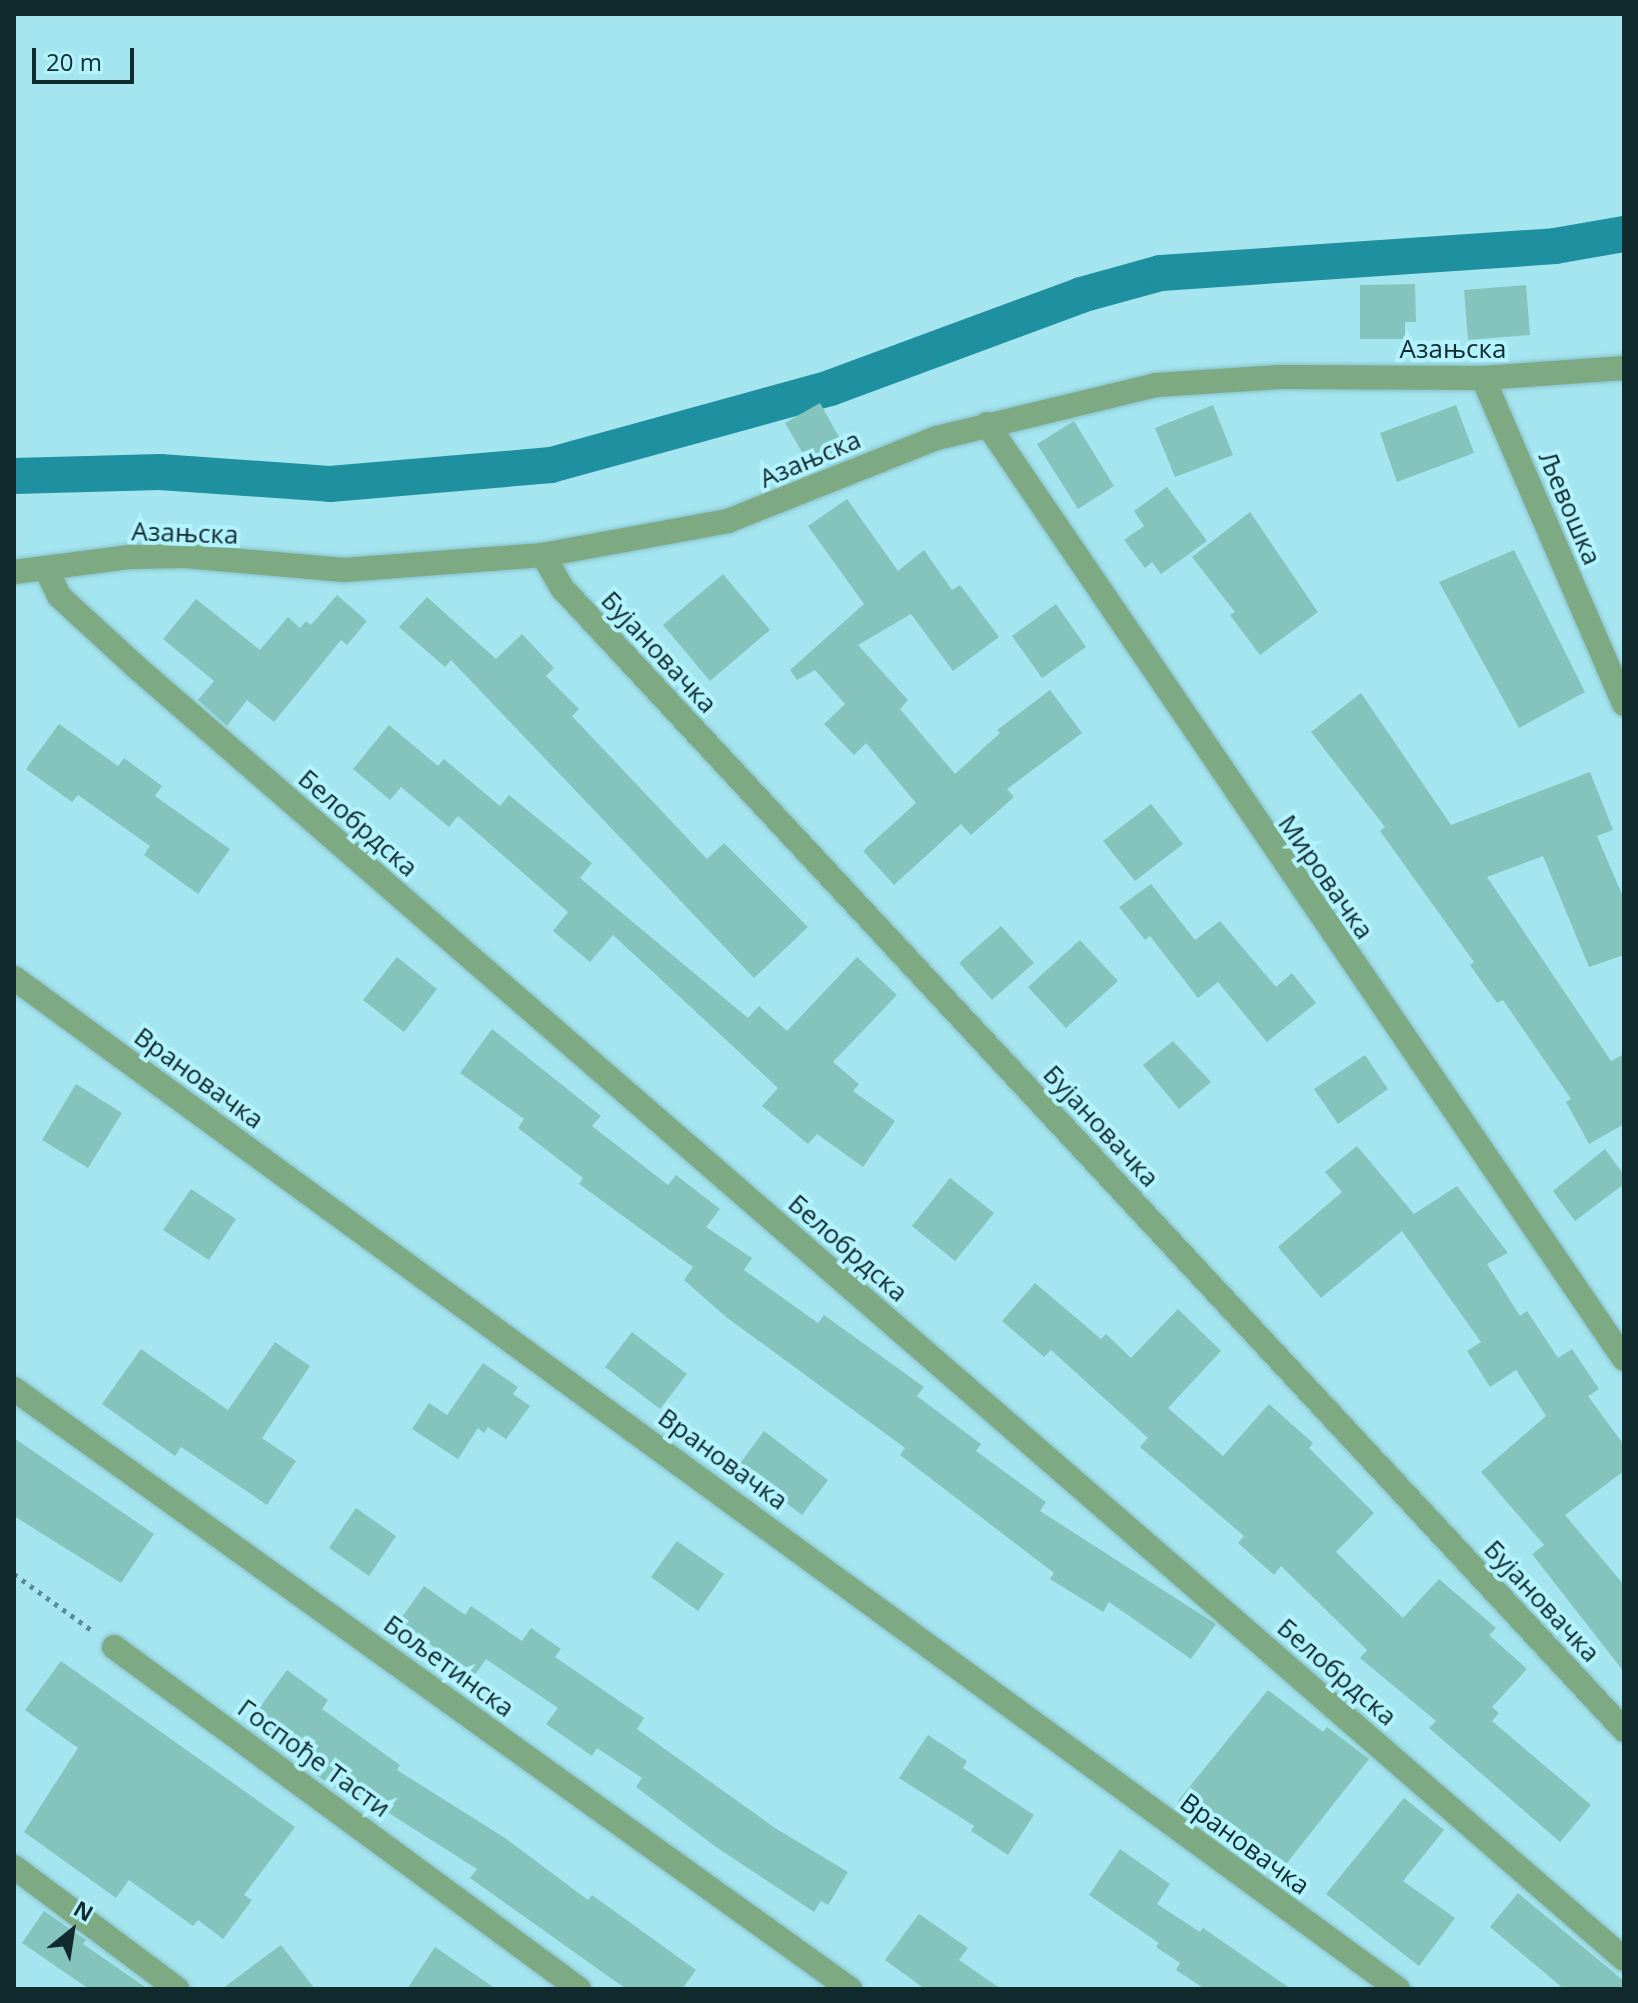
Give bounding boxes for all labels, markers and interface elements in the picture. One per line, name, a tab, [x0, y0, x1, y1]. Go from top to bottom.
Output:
scale bar	[36, 32, 138, 82]
text: 20 m	[46, 45, 102, 78]
street label: Азањска	[1400, 333, 1506, 365]
street label: Азањска	[755, 424, 865, 494]
street label: Љевошка	[1532, 446, 1608, 570]
street label: Азањска	[131, 516, 239, 550]
street label: Бујановачка	[595, 585, 723, 719]
street label: Белобрдска	[292, 763, 424, 883]
street label: Мировачка	[1272, 809, 1380, 945]
street label: Врановачка	[128, 1021, 270, 1135]
street label: Бујановачка	[1037, 1059, 1165, 1193]
street label: Белобрдска	[782, 1188, 914, 1308]
street label: Врановачка	[652, 1402, 794, 1516]
street label: Бујановачка	[1478, 1534, 1606, 1668]
street label: Бољетинска	[378, 1608, 520, 1724]
street label: Белобрдска	[1271, 1612, 1403, 1732]
street label: Госпође Тасти	[232, 1692, 396, 1824]
street label: Врановачка	[1174, 1787, 1316, 1901]
north arrow	[32, 1891, 112, 1971]
text: N	[69, 1893, 99, 1928]

